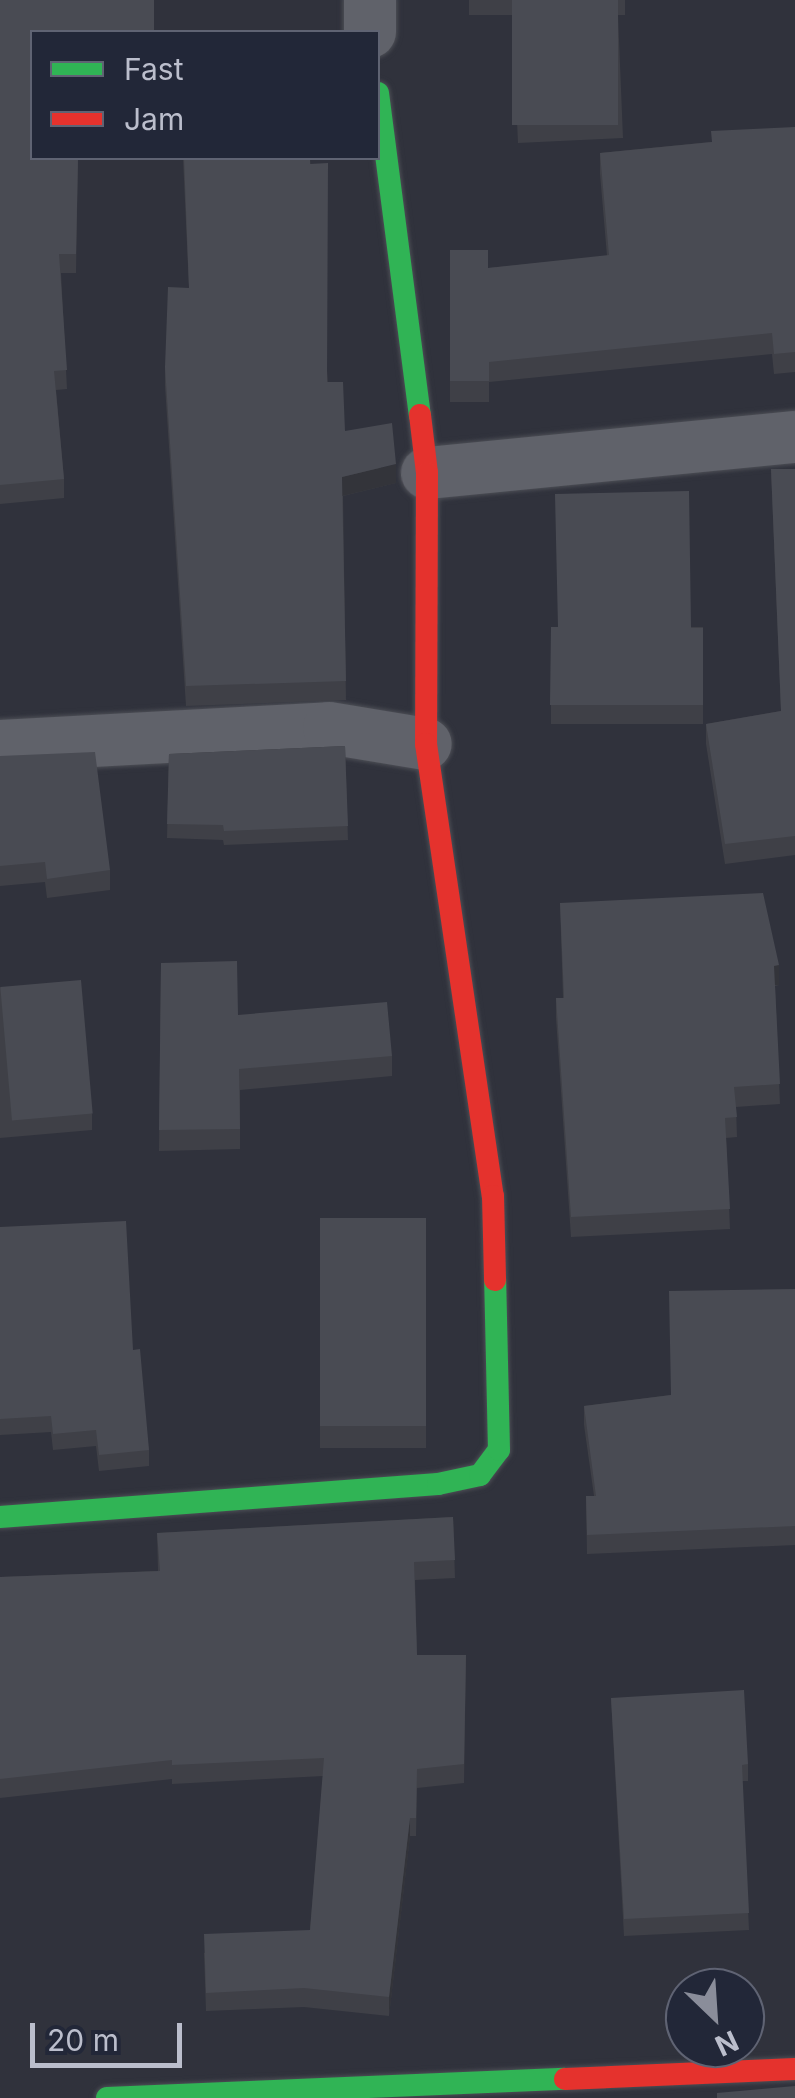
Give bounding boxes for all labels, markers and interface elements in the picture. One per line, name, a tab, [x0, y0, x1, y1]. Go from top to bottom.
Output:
legend	[30, 30, 380, 160]
text: Fast	[124, 51, 183, 87]
text: Jam	[124, 101, 184, 137]
north arrow	[665, 1968, 765, 2068]
scale bar	[35, 2003, 188, 2065]
text: 20 m	[47, 2022, 119, 2058]
text: N	[710, 2023, 744, 2063]

